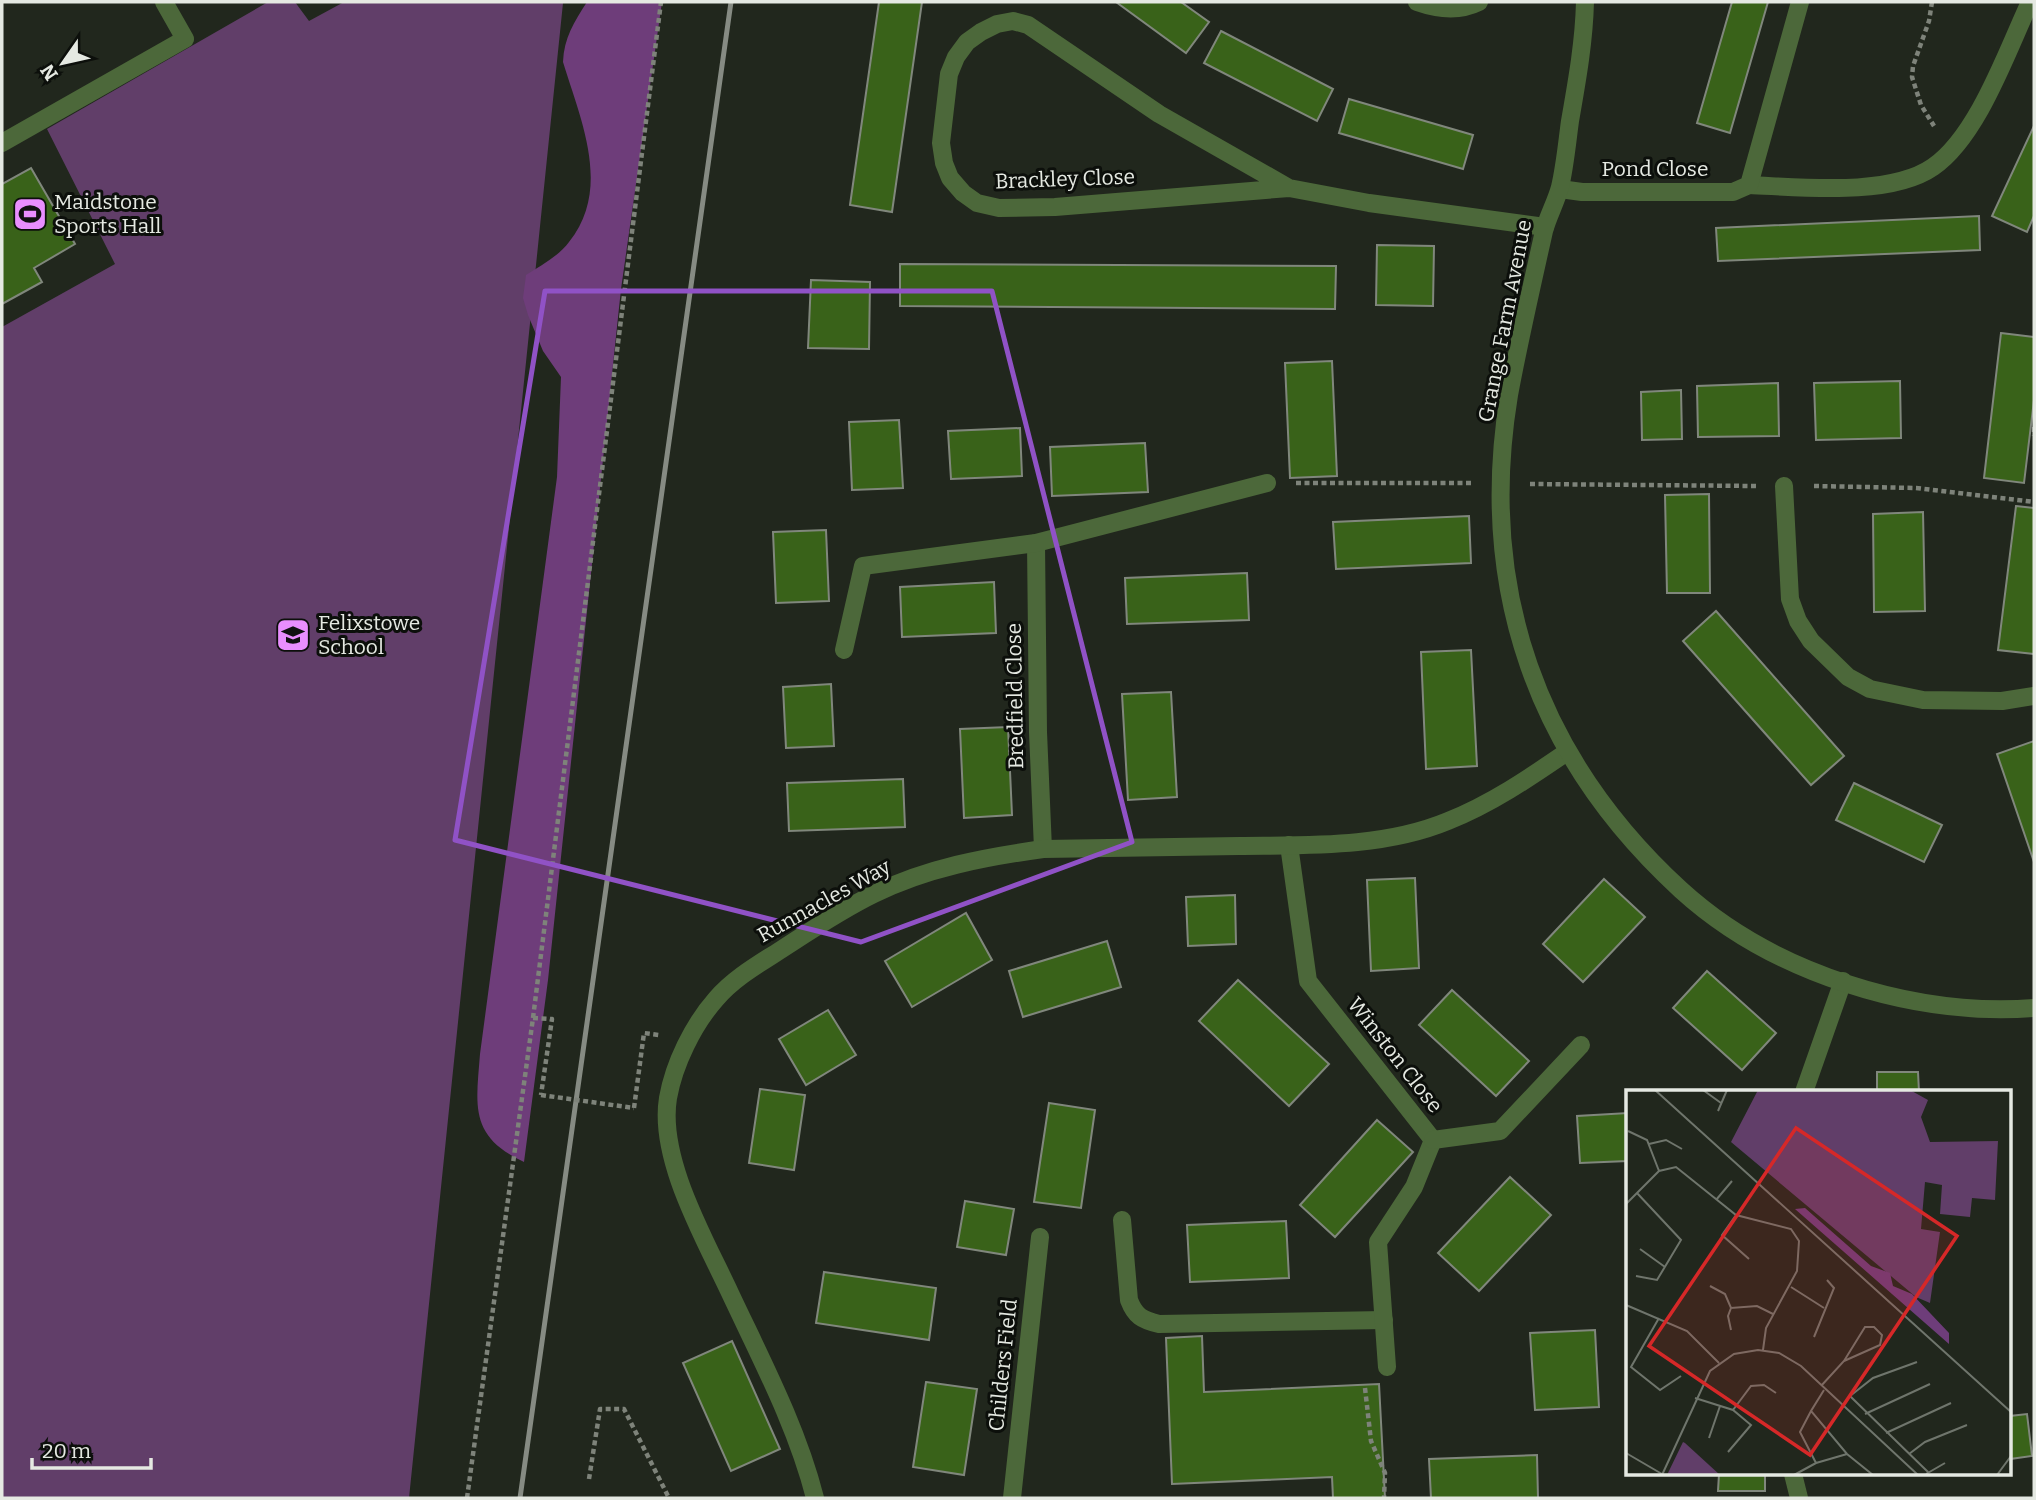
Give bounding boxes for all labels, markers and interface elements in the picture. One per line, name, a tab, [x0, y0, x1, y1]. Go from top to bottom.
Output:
north arrow	[28, 28, 98, 98]
text: N	[36, 59, 63, 85]
street label: Pond Close	[1602, 156, 1708, 182]
street label: Brackley Close	[995, 164, 1135, 194]
place label: Maidstone Sports Hall	[54, 189, 161, 239]
sports icon: Maidstone Sports Hall	[11, 195, 49, 233]
street label: Grange Farm Avenue	[1473, 218, 1537, 424]
place label: Felixstowe School	[318, 610, 420, 660]
school or university icon: Felixstowe School	[274, 616, 312, 654]
street label: Bredfield Close	[1001, 623, 1029, 769]
street label: Runnacles Way	[753, 853, 896, 948]
street label: Winston Close	[1342, 992, 1448, 1118]
inset map	[1626, 1090, 2011, 1476]
street label: Childers Field	[983, 1297, 1023, 1433]
scale bar	[32, 1426, 150, 1470]
text: 20 m	[42, 1438, 91, 1464]

